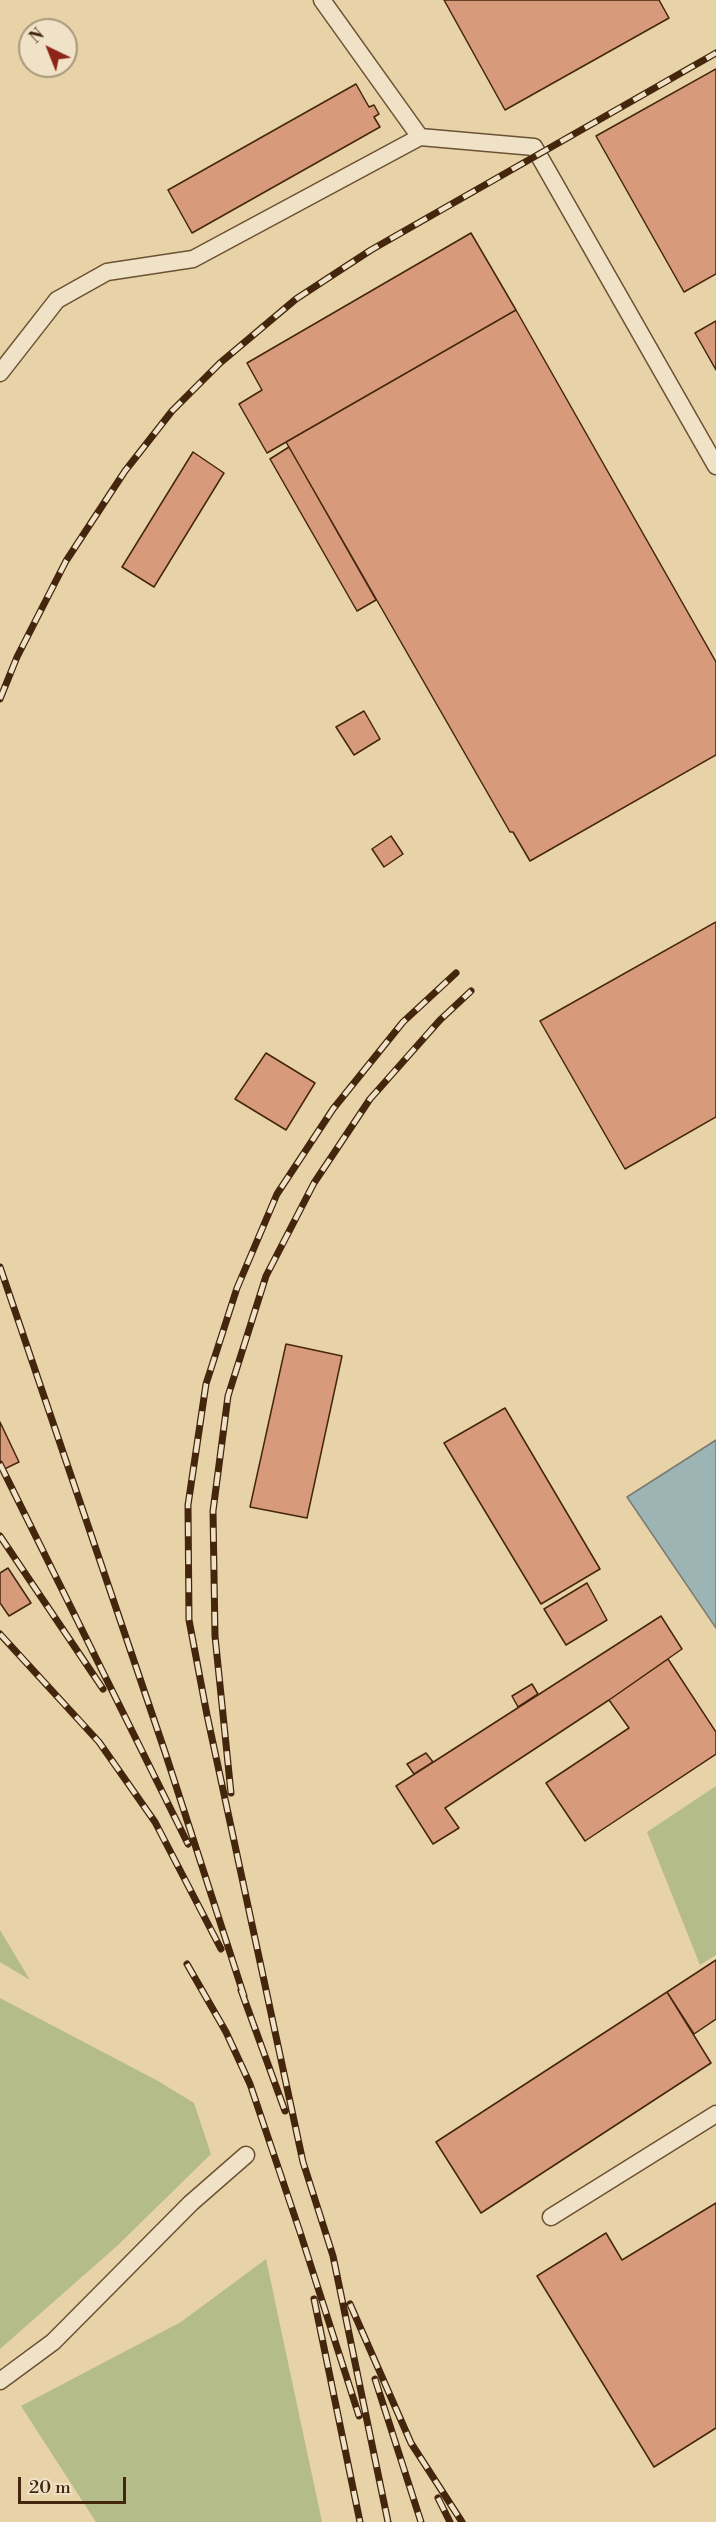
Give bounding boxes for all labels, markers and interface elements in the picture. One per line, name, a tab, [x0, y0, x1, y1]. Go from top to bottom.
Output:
north arrow	[18, 18, 78, 78]
text: N	[26, 25, 49, 48]
scale bar	[21, 2465, 129, 2503]
text: 20 m	[29, 2476, 71, 2499]

